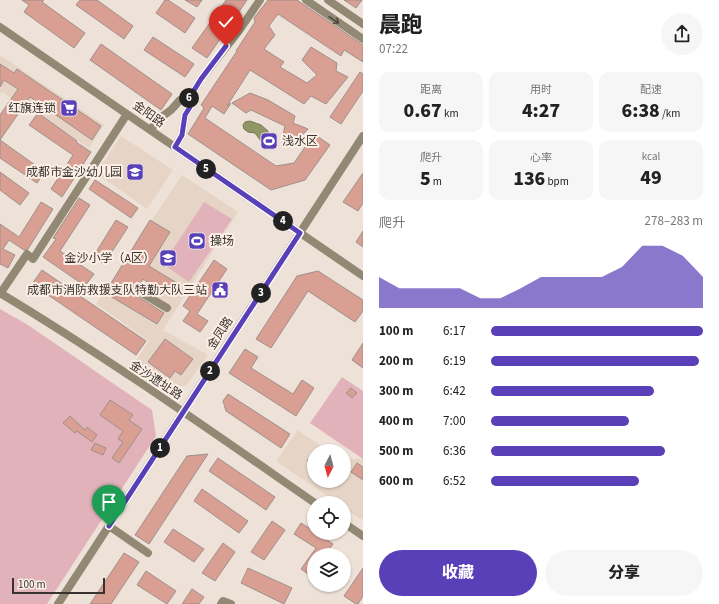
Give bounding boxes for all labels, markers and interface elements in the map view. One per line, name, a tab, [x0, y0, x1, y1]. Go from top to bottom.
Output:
pin	[209, 5, 243, 46]
text: 晨跑	[379, 9, 423, 41]
icon: check	[215, 11, 237, 33]
button: share	[661, 13, 703, 55]
one-way arrow	[328, 16, 339, 24]
text: 07:22	[379, 40, 408, 58]
text: 距离	[420, 82, 442, 97]
text: 用时	[530, 82, 552, 97]
text: 配速	[640, 82, 662, 97]
pin: 6	[179, 88, 199, 108]
text: 6	[186, 90, 192, 105]
street label: 金阳路	[129, 97, 168, 132]
text: 0.67	[403, 97, 442, 125]
text: 4:27	[522, 97, 560, 125]
text: 6:38	[622, 97, 660, 125]
supermarket icon: 红旗连锁	[59, 98, 79, 118]
place label: 红旗连锁	[8, 100, 56, 117]
text: km	[442, 106, 459, 121]
text: /km	[660, 106, 680, 121]
sports icon: 浅水区	[259, 131, 279, 151]
place label: 浅水区	[282, 133, 318, 150]
text: kcal	[642, 149, 660, 164]
text: 爬升	[420, 150, 442, 165]
text: 心率	[530, 150, 552, 165]
pin: 5	[196, 159, 216, 179]
text: 5	[203, 161, 209, 176]
school or university icon: 成都市金沙幼儿园	[125, 162, 145, 182]
place label: 成都市金沙幼儿园	[26, 164, 122, 181]
text: 49	[640, 164, 662, 192]
text: 5	[420, 165, 431, 193]
text: 136	[513, 165, 545, 193]
text: m	[431, 174, 442, 189]
text: bpm	[545, 174, 569, 189]
pin: 4	[273, 211, 293, 231]
text: 278–283 m	[645, 212, 703, 230]
text: 4	[280, 213, 286, 228]
text: 爬升	[379, 214, 405, 232]
sports icon: 操场	[187, 231, 207, 251]
place label: 操场	[210, 233, 234, 250]
school or university icon: 金沙小学（A区）	[158, 248, 178, 268]
place label: 金沙小学（A区）	[64, 250, 155, 267]
public building icon: 成都市消防救援支队特勤大队三站	[210, 280, 230, 300]
place label: 成都市消防救援支队特勤大队三站	[27, 282, 207, 299]
pin: 3	[251, 283, 271, 303]
text: 3	[258, 285, 264, 300]
street label: 金凤路	[203, 314, 237, 353]
text: 100 m	[379, 322, 413, 340]
text: 6:17	[443, 322, 466, 340]
text: 200 m	[379, 352, 413, 370]
text: 6:19	[443, 352, 466, 370]
street label: 金沙遗址路	[126, 357, 186, 404]
pin: 2	[200, 361, 220, 381]
text: 2	[207, 363, 213, 378]
text: 300 m	[379, 382, 413, 400]
text: 6:42	[443, 382, 466, 400]
text: 400 m	[379, 412, 413, 430]
text: 7:00	[443, 412, 466, 430]
pin: 1	[150, 438, 170, 458]
text: 1	[157, 440, 163, 455]
text: 500 m	[379, 442, 413, 460]
text: 6:36	[443, 442, 466, 460]
north arrow	[307, 444, 351, 488]
map controls	[307, 444, 351, 592]
text: 600 m	[379, 472, 413, 490]
text: 6:52	[443, 472, 466, 490]
pin	[92, 485, 126, 526]
icon: arrive	[98, 491, 120, 513]
button: locate	[307, 496, 351, 540]
button: layers	[307, 548, 351, 592]
button: 收藏	[379, 550, 537, 596]
button: 分享	[545, 550, 703, 596]
scale bar	[12, 576, 105, 595]
text: 100 m	[18, 577, 46, 592]

